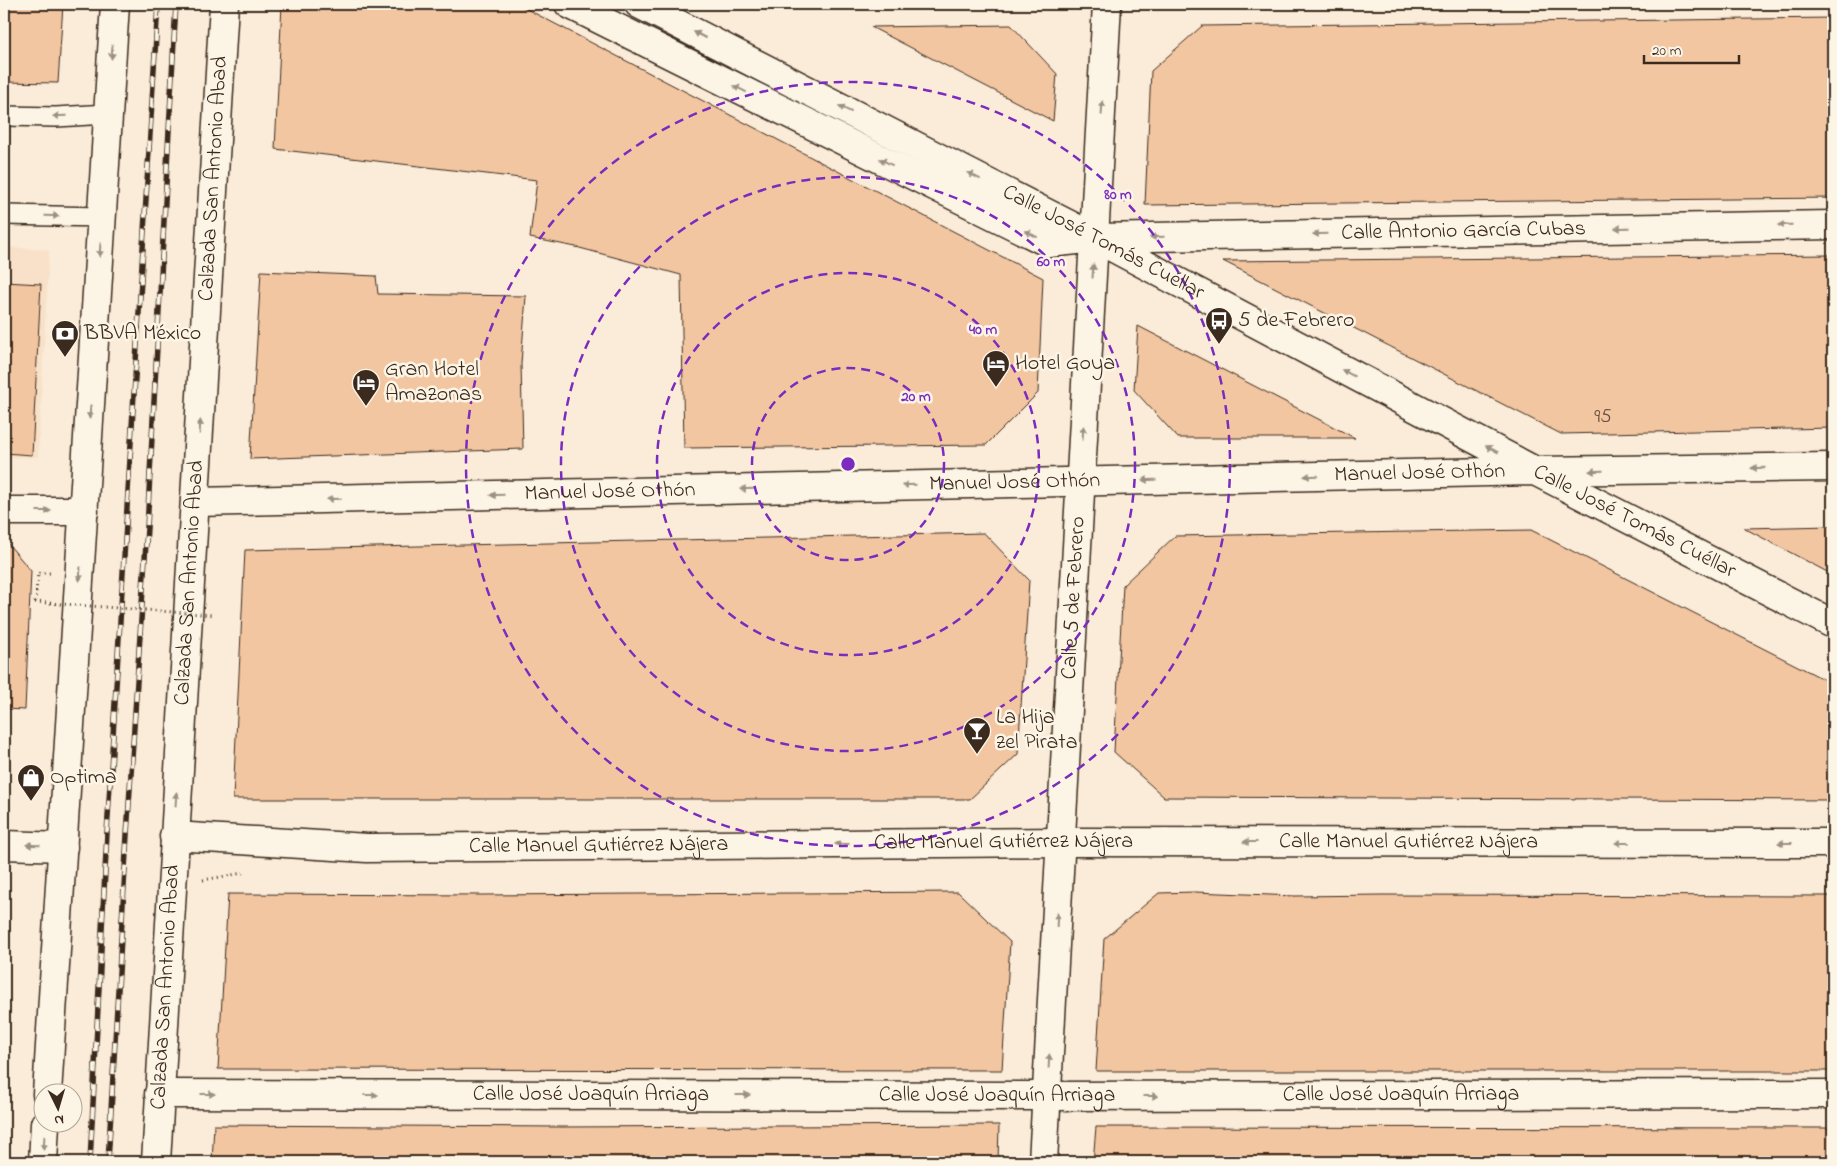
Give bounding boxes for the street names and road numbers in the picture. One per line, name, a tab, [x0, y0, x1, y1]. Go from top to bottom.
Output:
street label: Calzada San Antonio Abad	[191, 55, 237, 302]
street label: Calle José Tomás Cuéllar	[996, 177, 1210, 309]
street label: Calle Antonio García Cubas	[1341, 213, 1586, 250]
street label: Manuel José Othón	[1334, 456, 1506, 492]
street label: Calle José Tomás Cuéllar	[1527, 457, 1742, 588]
street label: Calzada San Antonio Abad	[167, 460, 213, 706]
street label: Manuel José Othón	[929, 465, 1101, 501]
street label: Manuel José Othón	[524, 474, 696, 510]
street label: Calle 5 de Febrero	[1054, 515, 1095, 680]
street label: Calle Manuel Gutiérrez Nájera	[874, 826, 1133, 860]
street label: Calle Manuel Gutiérrez Nájera	[1279, 826, 1538, 859]
street label: Calle Manuel Gutiérrez Nájera	[469, 829, 728, 863]
street label: Calzada San Antonio Abad	[143, 864, 189, 1111]
street label: Calle José Joaquín Arriaga	[473, 1079, 709, 1112]
street label: Calle José Joaquín Arriaga	[1283, 1079, 1519, 1112]
street label: Calle José Joaquín Arriaga	[879, 1080, 1115, 1113]

